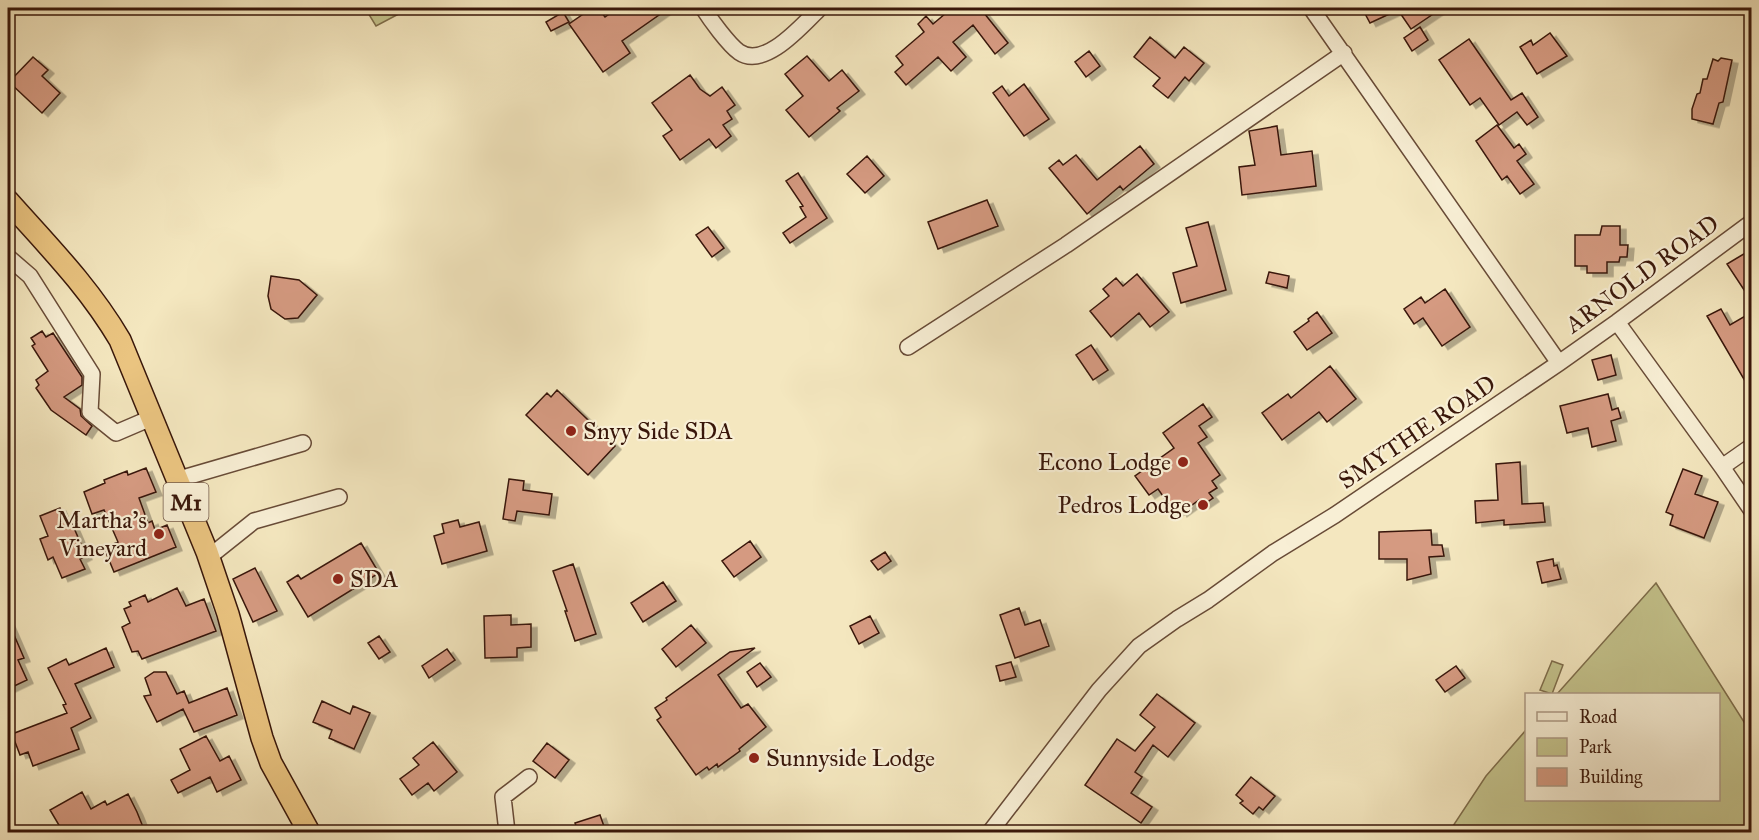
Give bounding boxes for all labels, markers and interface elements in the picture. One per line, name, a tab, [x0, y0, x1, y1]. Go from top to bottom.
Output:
street label: ARNOLD ROAD	[1559, 208, 1725, 340]
street label: SMYTHE ROAD	[1333, 368, 1501, 496]
place label: Snyy Side SDA	[583, 416, 733, 446]
marker: Snyy Side SDA	[564, 424, 578, 438]
place label: Econo Lodge	[1038, 447, 1171, 477]
marker: Econo Lodge	[1176, 455, 1190, 469]
road number: M1	[164, 483, 208, 521]
place label: Pedros Lodge	[1057, 490, 1191, 520]
marker: Pedros Lodge	[1196, 498, 1210, 512]
place label: Martha's Vineyard	[57, 505, 147, 563]
marker: Martha's Vineyard	[152, 527, 166, 541]
place label: SDA	[350, 564, 398, 594]
marker: SDA	[331, 572, 345, 586]
legend	[1525, 693, 1720, 801]
text: Road	[1579, 706, 1617, 728]
text: Park	[1579, 736, 1612, 758]
place label: Sunnyside Lodge	[766, 743, 935, 773]
marker: Sunnyside Lodge	[747, 751, 761, 765]
text: Building	[1579, 766, 1643, 789]

